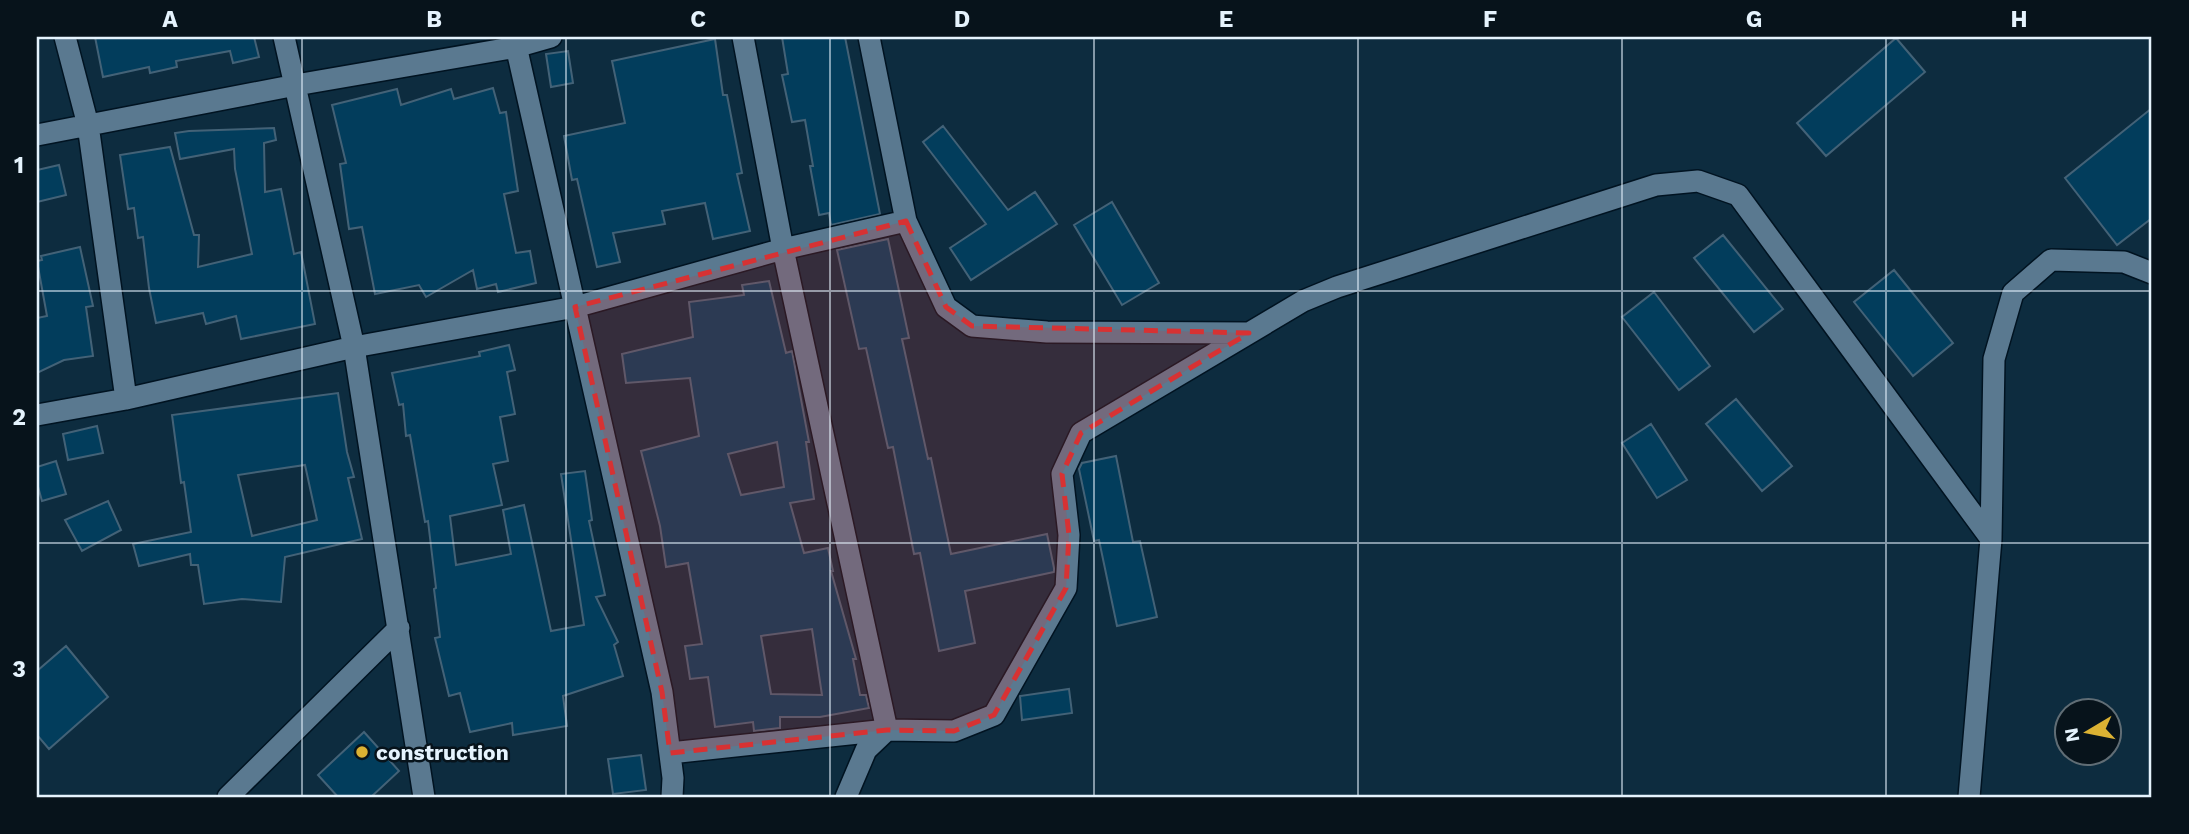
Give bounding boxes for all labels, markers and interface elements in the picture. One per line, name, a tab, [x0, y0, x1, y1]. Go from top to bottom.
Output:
text: A	[162, 6, 178, 33]
text: B	[426, 6, 442, 33]
text: C	[690, 6, 706, 33]
text: D	[954, 6, 970, 33]
text: E	[1219, 6, 1233, 33]
text: F	[1483, 6, 1497, 33]
text: G	[1746, 6, 1762, 33]
text: H	[2010, 6, 2028, 33]
text: 1	[14, 152, 24, 179]
text: 2	[12, 404, 26, 431]
text: 3	[12, 656, 26, 683]
north arrow	[2052, 698, 2122, 768]
text: N	[2059, 726, 2084, 744]
place label: construction	[376, 740, 509, 765]
marker: construction	[354, 744, 370, 760]

